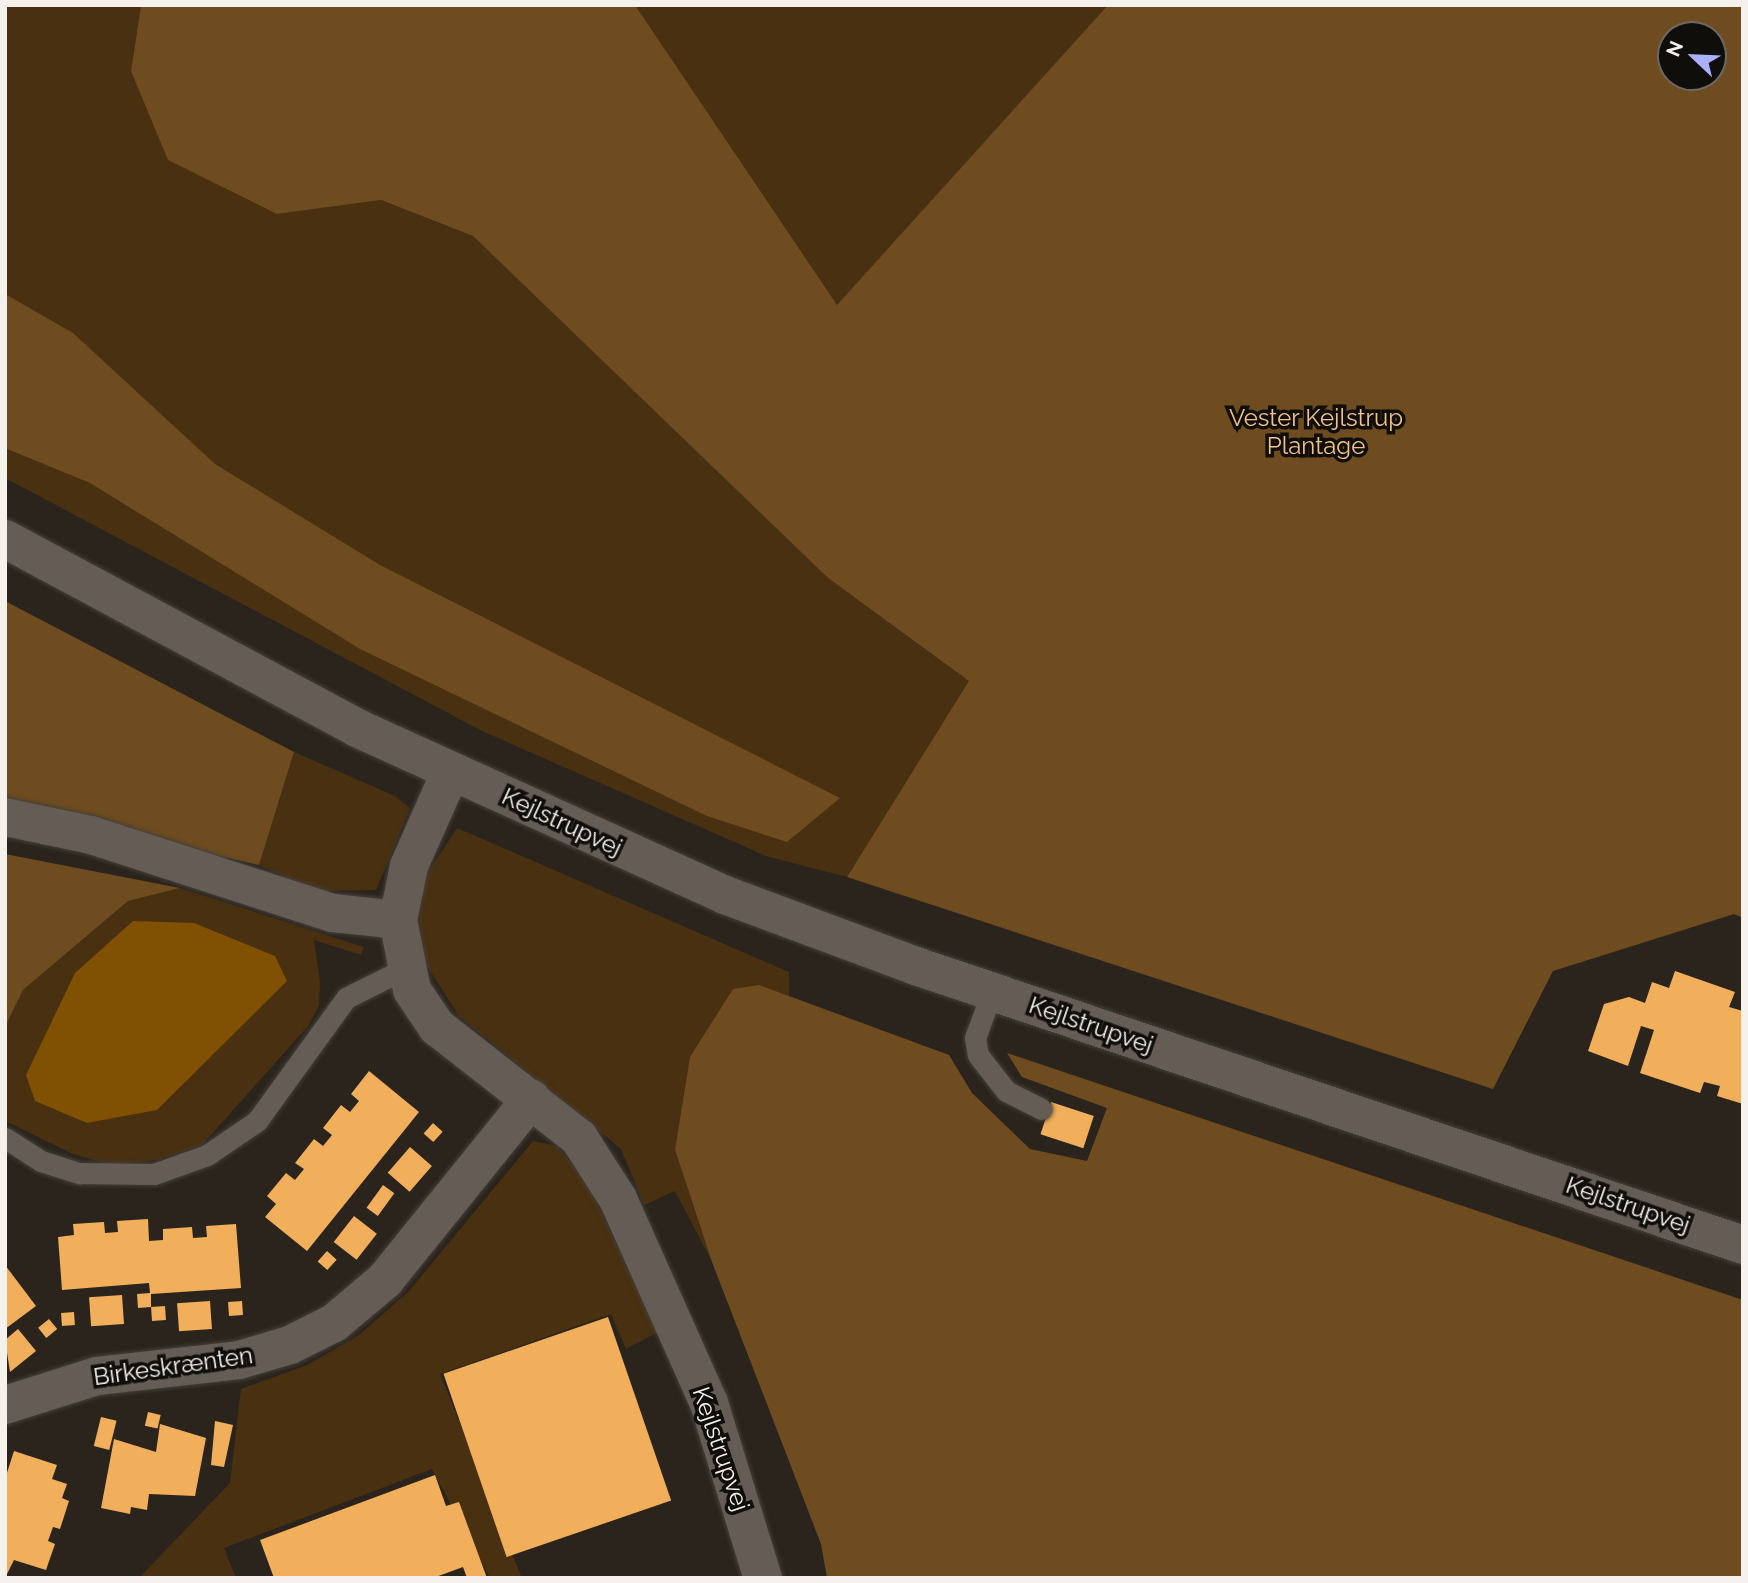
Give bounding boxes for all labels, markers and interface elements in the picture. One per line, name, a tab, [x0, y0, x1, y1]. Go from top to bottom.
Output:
north arrow	[1657, 21, 1727, 91]
text: N	[1662, 38, 1687, 60]
park label: Vester Kejlstrup Plantage	[1229, 404, 1403, 460]
street label: Kejlstrupvej	[497, 782, 627, 862]
street label: Kejlstrupvej	[1025, 990, 1157, 1060]
street label: Kejlstrupvej	[1562, 1170, 1694, 1240]
street label: Birkeskrænten	[91, 1341, 255, 1391]
street label: Kejlstrupvej	[686, 1383, 756, 1515]

